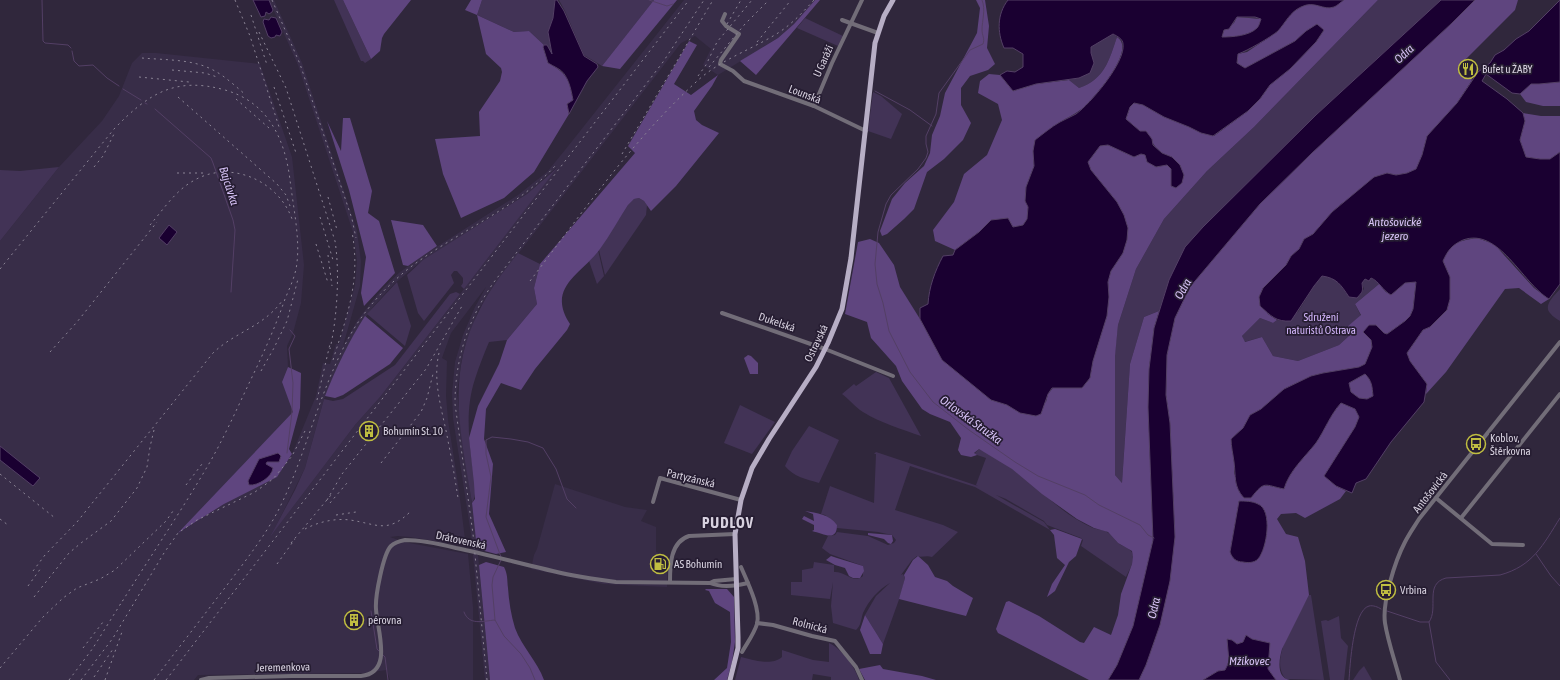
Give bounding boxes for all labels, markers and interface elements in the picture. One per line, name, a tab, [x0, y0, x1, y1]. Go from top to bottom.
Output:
water label: Odra	[1391, 41, 1417, 66]
street label: U Garáží	[811, 43, 835, 79]
restaurant icon: Bufet u ŽABY	[1457, 58, 1479, 80]
place label: Bufet u ŽABY	[1482, 63, 1533, 75]
street label: Lounská	[787, 82, 823, 106]
water label: Bajcůvka	[216, 165, 242, 207]
water label: Antošovické jezero	[1367, 215, 1422, 243]
water label: Odra	[1172, 276, 1195, 302]
street label: Dukelská	[757, 310, 797, 334]
park label: Sdružení naturistů Ostrava	[1286, 311, 1356, 336]
street label: Ostravská	[802, 322, 830, 364]
water label: Orlovská Stružka	[937, 393, 1005, 447]
building icon: Bohumín St. 10	[358, 420, 380, 442]
place label: Bohumín St. 10	[383, 425, 443, 437]
place label: Koblov, Štěrkovna	[1490, 432, 1531, 457]
bus stop icon: Koblov, Štěrkovna	[1465, 433, 1487, 455]
street label: Partyzánská	[666, 466, 716, 490]
street label: Antošovická	[1410, 469, 1450, 515]
district label: PUDLOV	[702, 514, 754, 531]
street label: Drátovenská	[435, 529, 487, 551]
fuel station icon: AS Bohumín	[649, 553, 671, 575]
place label: AS Bohumín	[674, 558, 722, 570]
bus stop icon: Vrbina	[1375, 579, 1397, 601]
place label: Vrbina	[1400, 584, 1427, 596]
water label: Odra	[1145, 596, 1163, 620]
building icon: pérovna	[343, 609, 365, 631]
place label: pérovna	[368, 614, 402, 626]
street label: Rolnická	[791, 615, 829, 635]
water label: Mžíkovec	[1229, 654, 1270, 668]
street label: Jeremenkova	[256, 661, 310, 673]

